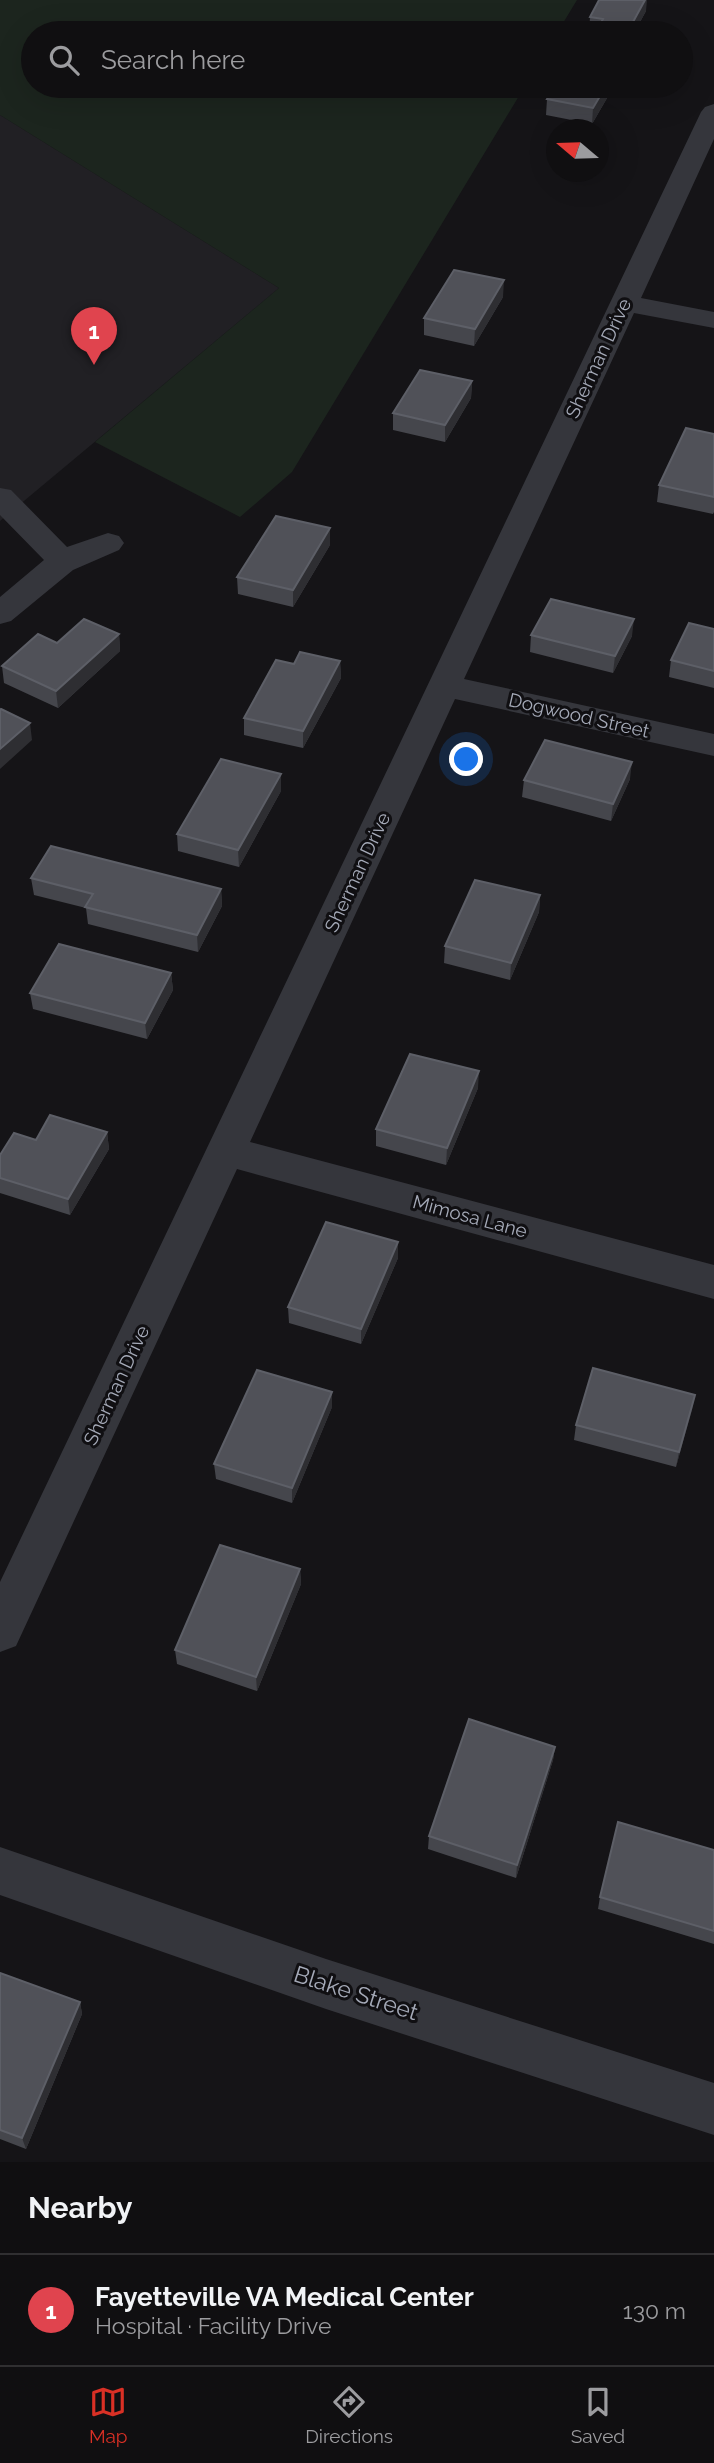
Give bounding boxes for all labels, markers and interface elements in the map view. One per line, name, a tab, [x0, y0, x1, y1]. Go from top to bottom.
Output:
search box	[21, 21, 693, 98]
icon: search	[45, 41, 83, 79]
text: Search here	[101, 45, 245, 75]
north arrow	[546, 119, 609, 182]
street label: Sherman Drive	[561, 295, 635, 421]
pin: 1	[71, 307, 117, 365]
street label: Dogwood Street	[507, 688, 652, 742]
your location	[449, 742, 483, 776]
street label: Sherman Drive	[320, 809, 394, 935]
street label: Mimosa Lane	[410, 1190, 530, 1242]
street label: Sherman Drive	[79, 1322, 153, 1448]
street label: Blake Street	[291, 1960, 422, 2025]
text: Nearby	[28, 2190, 132, 2225]
text: Fayetteville VA Medical Center	[95, 2282, 474, 2312]
text: 1	[45, 2297, 57, 2324]
text: 130 m	[623, 2297, 686, 2324]
text: Hospital · Facility Drive	[95, 2312, 331, 2339]
tab: Map	[89, 2383, 128, 2447]
tab: Directions	[305, 2383, 393, 2447]
tab: Saved	[571, 2383, 625, 2447]

